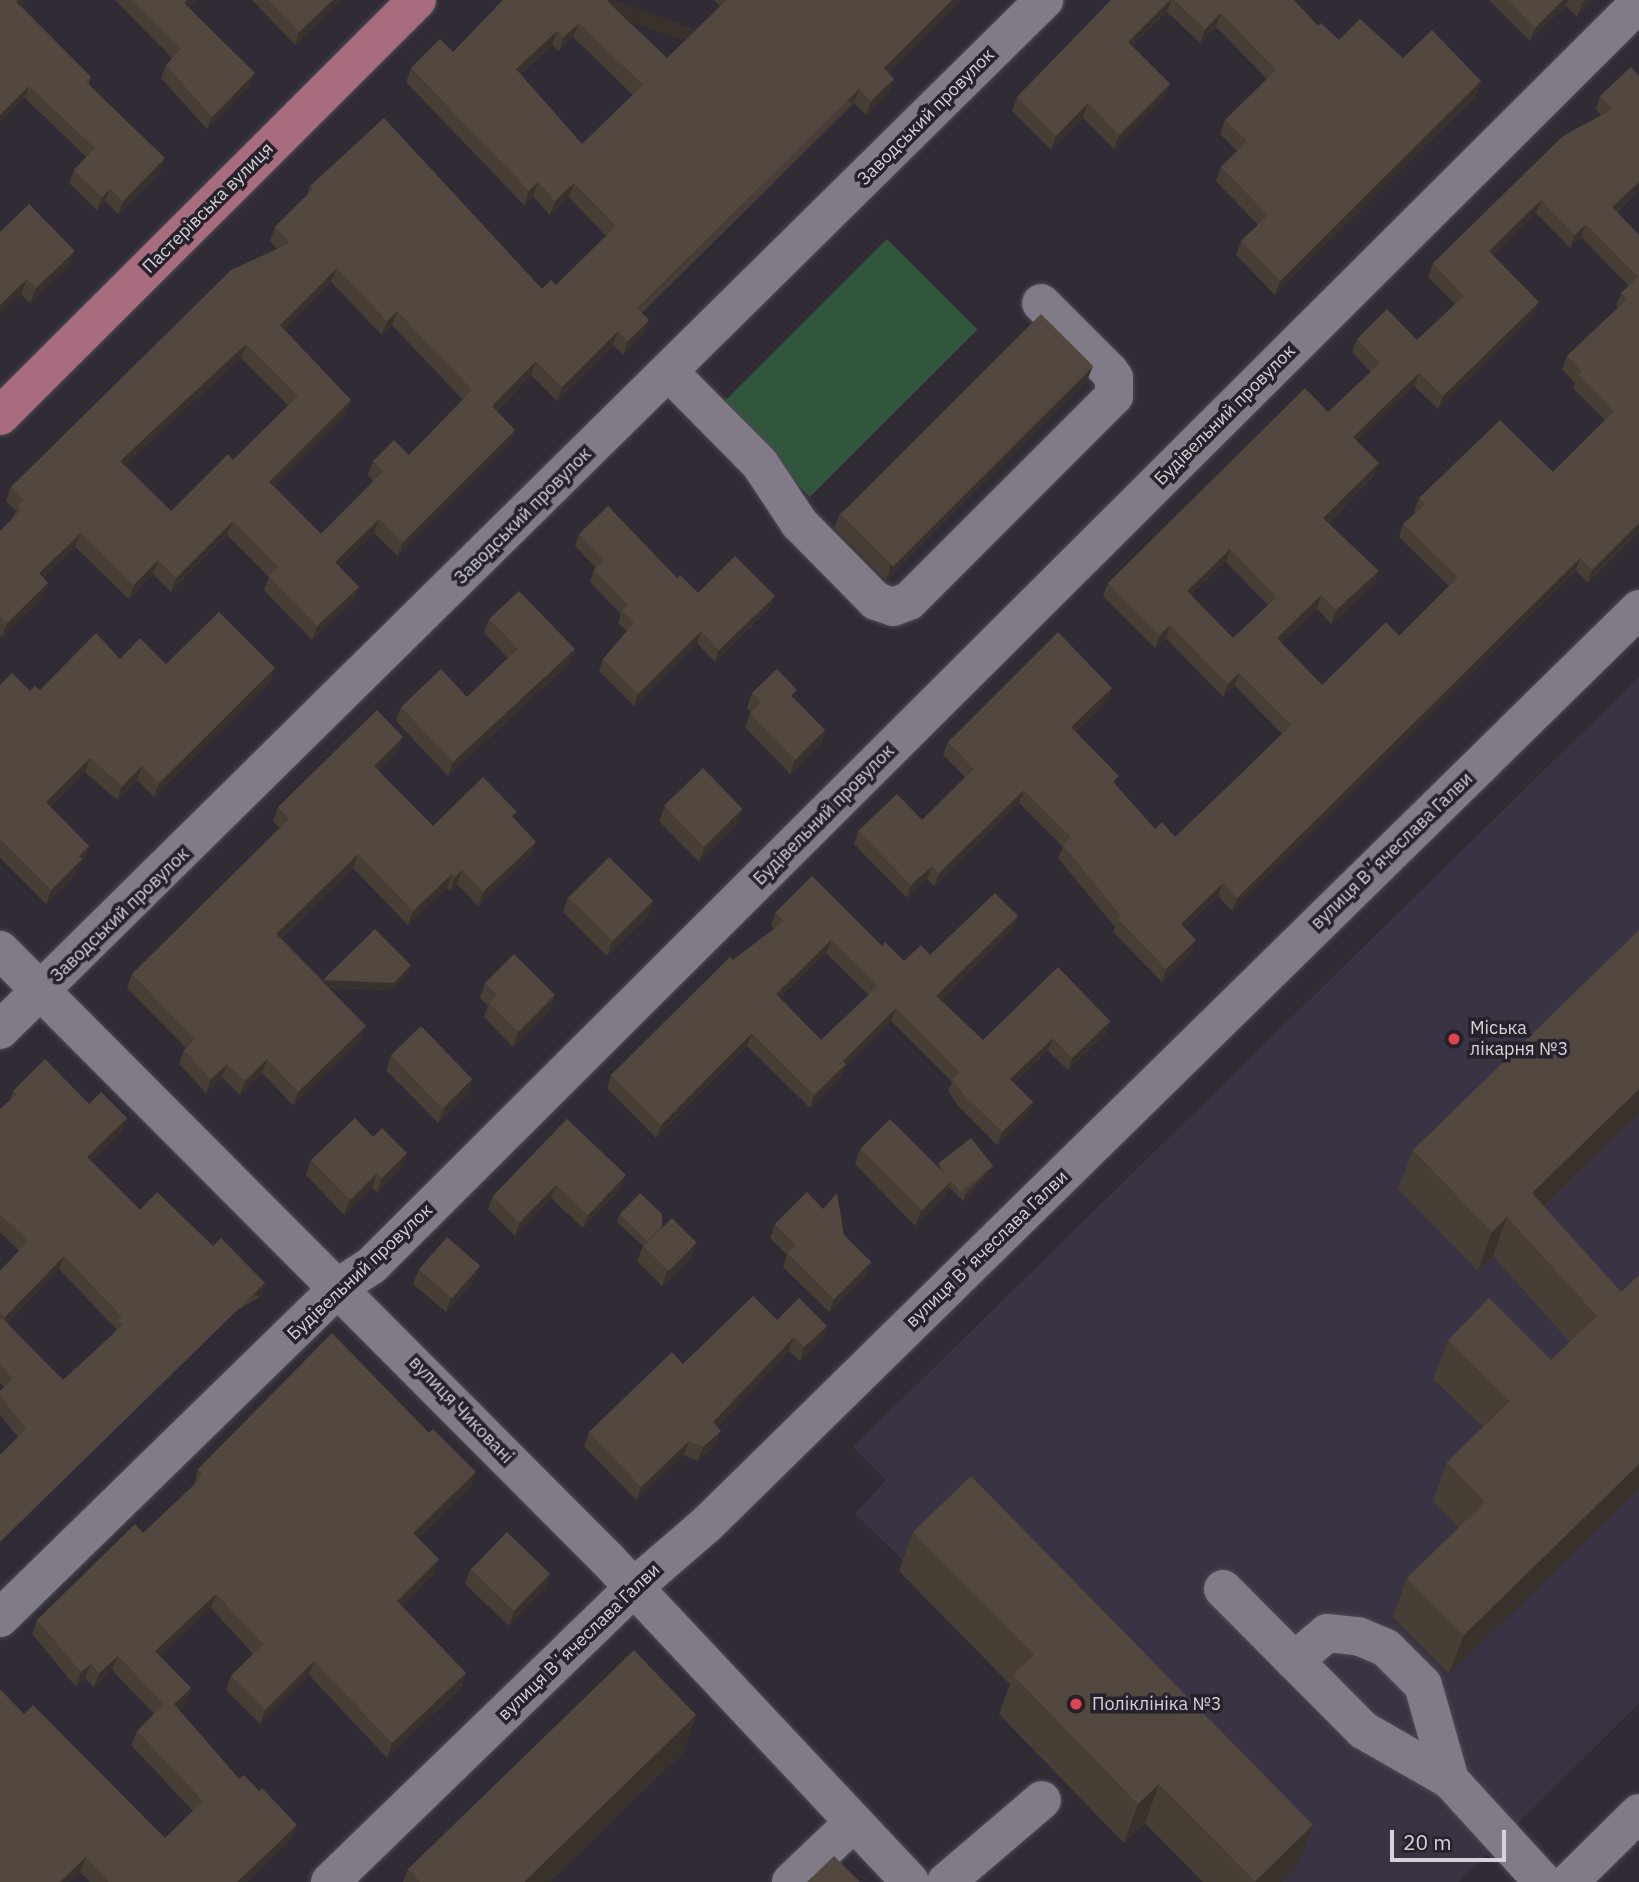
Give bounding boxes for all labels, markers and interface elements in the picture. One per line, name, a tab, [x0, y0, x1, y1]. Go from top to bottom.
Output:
street label: Заводський провулок	[853, 44, 999, 190]
street label: Пастерівська вулиця	[138, 138, 278, 278]
street label: Будівельний провулок	[1150, 340, 1300, 490]
street label: Заводський провулок	[450, 443, 596, 589]
street label: Будівельний провулок	[749, 740, 899, 890]
street label: вулиця Вʼячеслава Галви	[1307, 768, 1477, 934]
street label: Заводський провулок	[46, 843, 194, 987]
place label: Міська лікарня №3	[1470, 1018, 1568, 1060]
marker: Міська лікарня №3	[1444, 1029, 1464, 1049]
street label: вулиця Вʼячеслава Галви	[902, 1166, 1072, 1332]
street label: Будівельний провулок	[283, 1199, 437, 1345]
street label: вулиця Чиковані	[404, 1352, 518, 1468]
street label: вулиця Вʼячеслава Галви	[494, 1559, 664, 1725]
place label: Поліклініка №3	[1092, 1693, 1222, 1715]
marker: Поліклініка №3	[1066, 1694, 1086, 1714]
scale bar	[1394, 1815, 1510, 1859]
text: 20 m	[1403, 1828, 1452, 1856]

